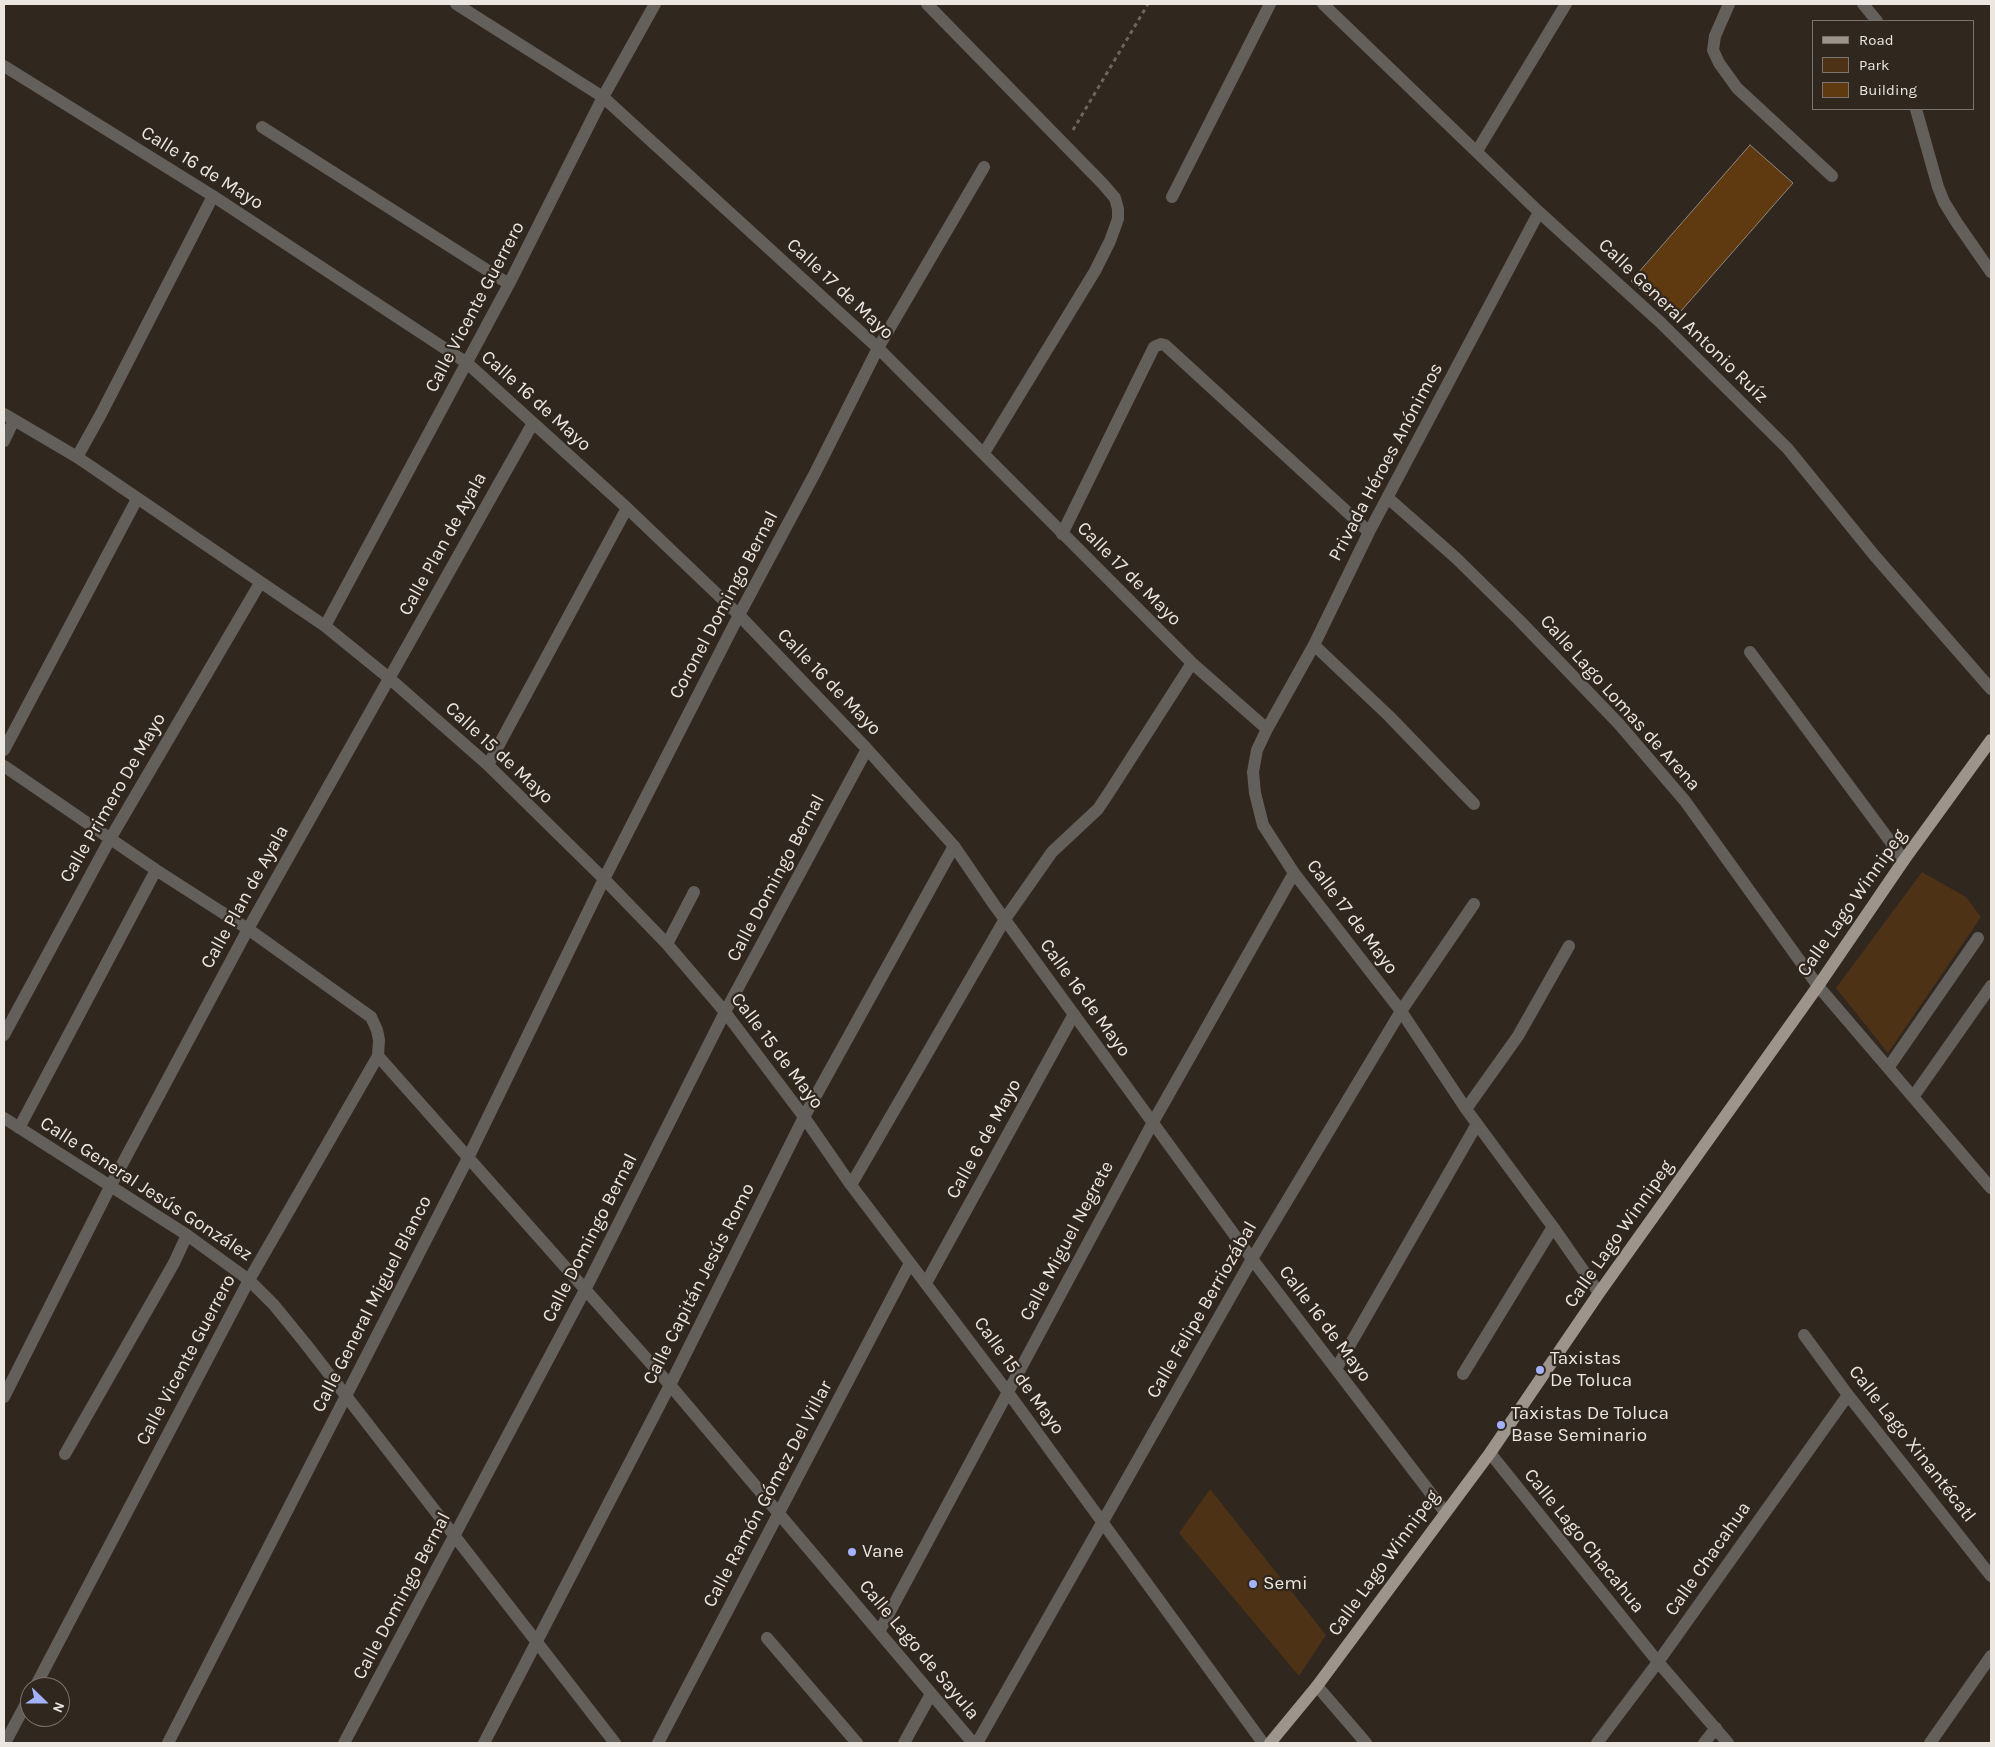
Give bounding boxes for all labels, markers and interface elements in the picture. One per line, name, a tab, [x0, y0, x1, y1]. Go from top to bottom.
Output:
legend	[1812, 20, 1975, 110]
text: Road	[1859, 31, 1894, 49]
text: Park	[1859, 56, 1889, 74]
text: Building	[1859, 81, 1917, 99]
street label: Calle 16 de Mayo	[137, 121, 267, 215]
street label: Calle Vicente Guerrero	[420, 218, 530, 396]
street label: Calle 17 de Mayo	[782, 234, 898, 344]
street label: Calle General Antonio Ruíz	[1593, 234, 1773, 408]
street label: Calle 16 de Mayo	[476, 346, 596, 456]
street label: Privada Héroes Anónimos	[1324, 359, 1448, 565]
street label: Calle Plan de Ayala	[394, 468, 492, 620]
street label: Coronel Domingo Bernal	[665, 507, 783, 703]
street label: Calle 17 de Mayo	[1072, 517, 1186, 631]
street label: Calle Lago Lomas de Arena	[1535, 610, 1705, 796]
street label: Calle 16 de Mayo	[772, 624, 886, 740]
street label: Calle 15 de Mayo	[440, 697, 558, 809]
street label: Calle Primero De Mayo	[55, 709, 171, 887]
street label: Calle Domingo Bernal	[722, 790, 830, 966]
street label: Calle Plan de Ayala	[196, 821, 294, 973]
street label: Calle Lago Winnipeg	[1793, 825, 1911, 981]
street label: Calle 17 de Mayo	[1301, 855, 1403, 979]
street label: Calle 16 de Mayo	[1035, 935, 1135, 1061]
street label: Calle 15 de Mayo	[726, 988, 828, 1114]
street label: Calle 6 de Mayo	[942, 1075, 1026, 1203]
street label: Calle General Jesús González	[36, 1112, 256, 1266]
street label: Calle Domingo Bernal	[538, 1150, 642, 1326]
street label: Calle Lago Winnipeg	[1560, 1156, 1678, 1312]
street label: Calle Miguel Negrete	[1015, 1157, 1119, 1325]
street label: Calle Capitán Jesús Romo	[638, 1179, 760, 1389]
street label: Calle General Miguel Blanco	[307, 1192, 437, 1416]
street label: Calle Felipe Berriozábal	[1142, 1218, 1262, 1402]
street label: Calle 16 de Mayo	[1274, 1261, 1376, 1387]
street label: Calle Vicente Guerrero	[131, 1271, 241, 1449]
street label: Calle 15 de Mayo	[969, 1313, 1069, 1439]
place label: Taxistas De Toluca	[1550, 1348, 1632, 1392]
street label: Calle Lago Xinantécatl	[1844, 1361, 1980, 1527]
marker: Taxistas De Toluca	[1534, 1364, 1546, 1376]
street label: Calle Ramón Gómez Del Villar	[698, 1377, 838, 1611]
place label: Taxistas De Toluca Base Seminario	[1511, 1403, 1669, 1447]
marker: Taxistas De Toluca Base Seminario	[1495, 1419, 1507, 1431]
street label: Calle Lago Chacahua	[1519, 1464, 1649, 1618]
street label: Calle Lago Winnipeg	[1323, 1486, 1445, 1640]
street label: Calle Chacahua	[1660, 1497, 1756, 1621]
street label: Calle Domingo Bernal	[348, 1508, 456, 1684]
place label: Vane	[862, 1541, 904, 1563]
marker: Vane	[846, 1546, 858, 1558]
place label: Semi	[1263, 1573, 1308, 1595]
street label: Calle Lago de Sayula	[854, 1575, 984, 1725]
marker: Semi	[1247, 1578, 1259, 1590]
north arrow	[20, 1677, 70, 1727]
text: N	[49, 1700, 68, 1715]

